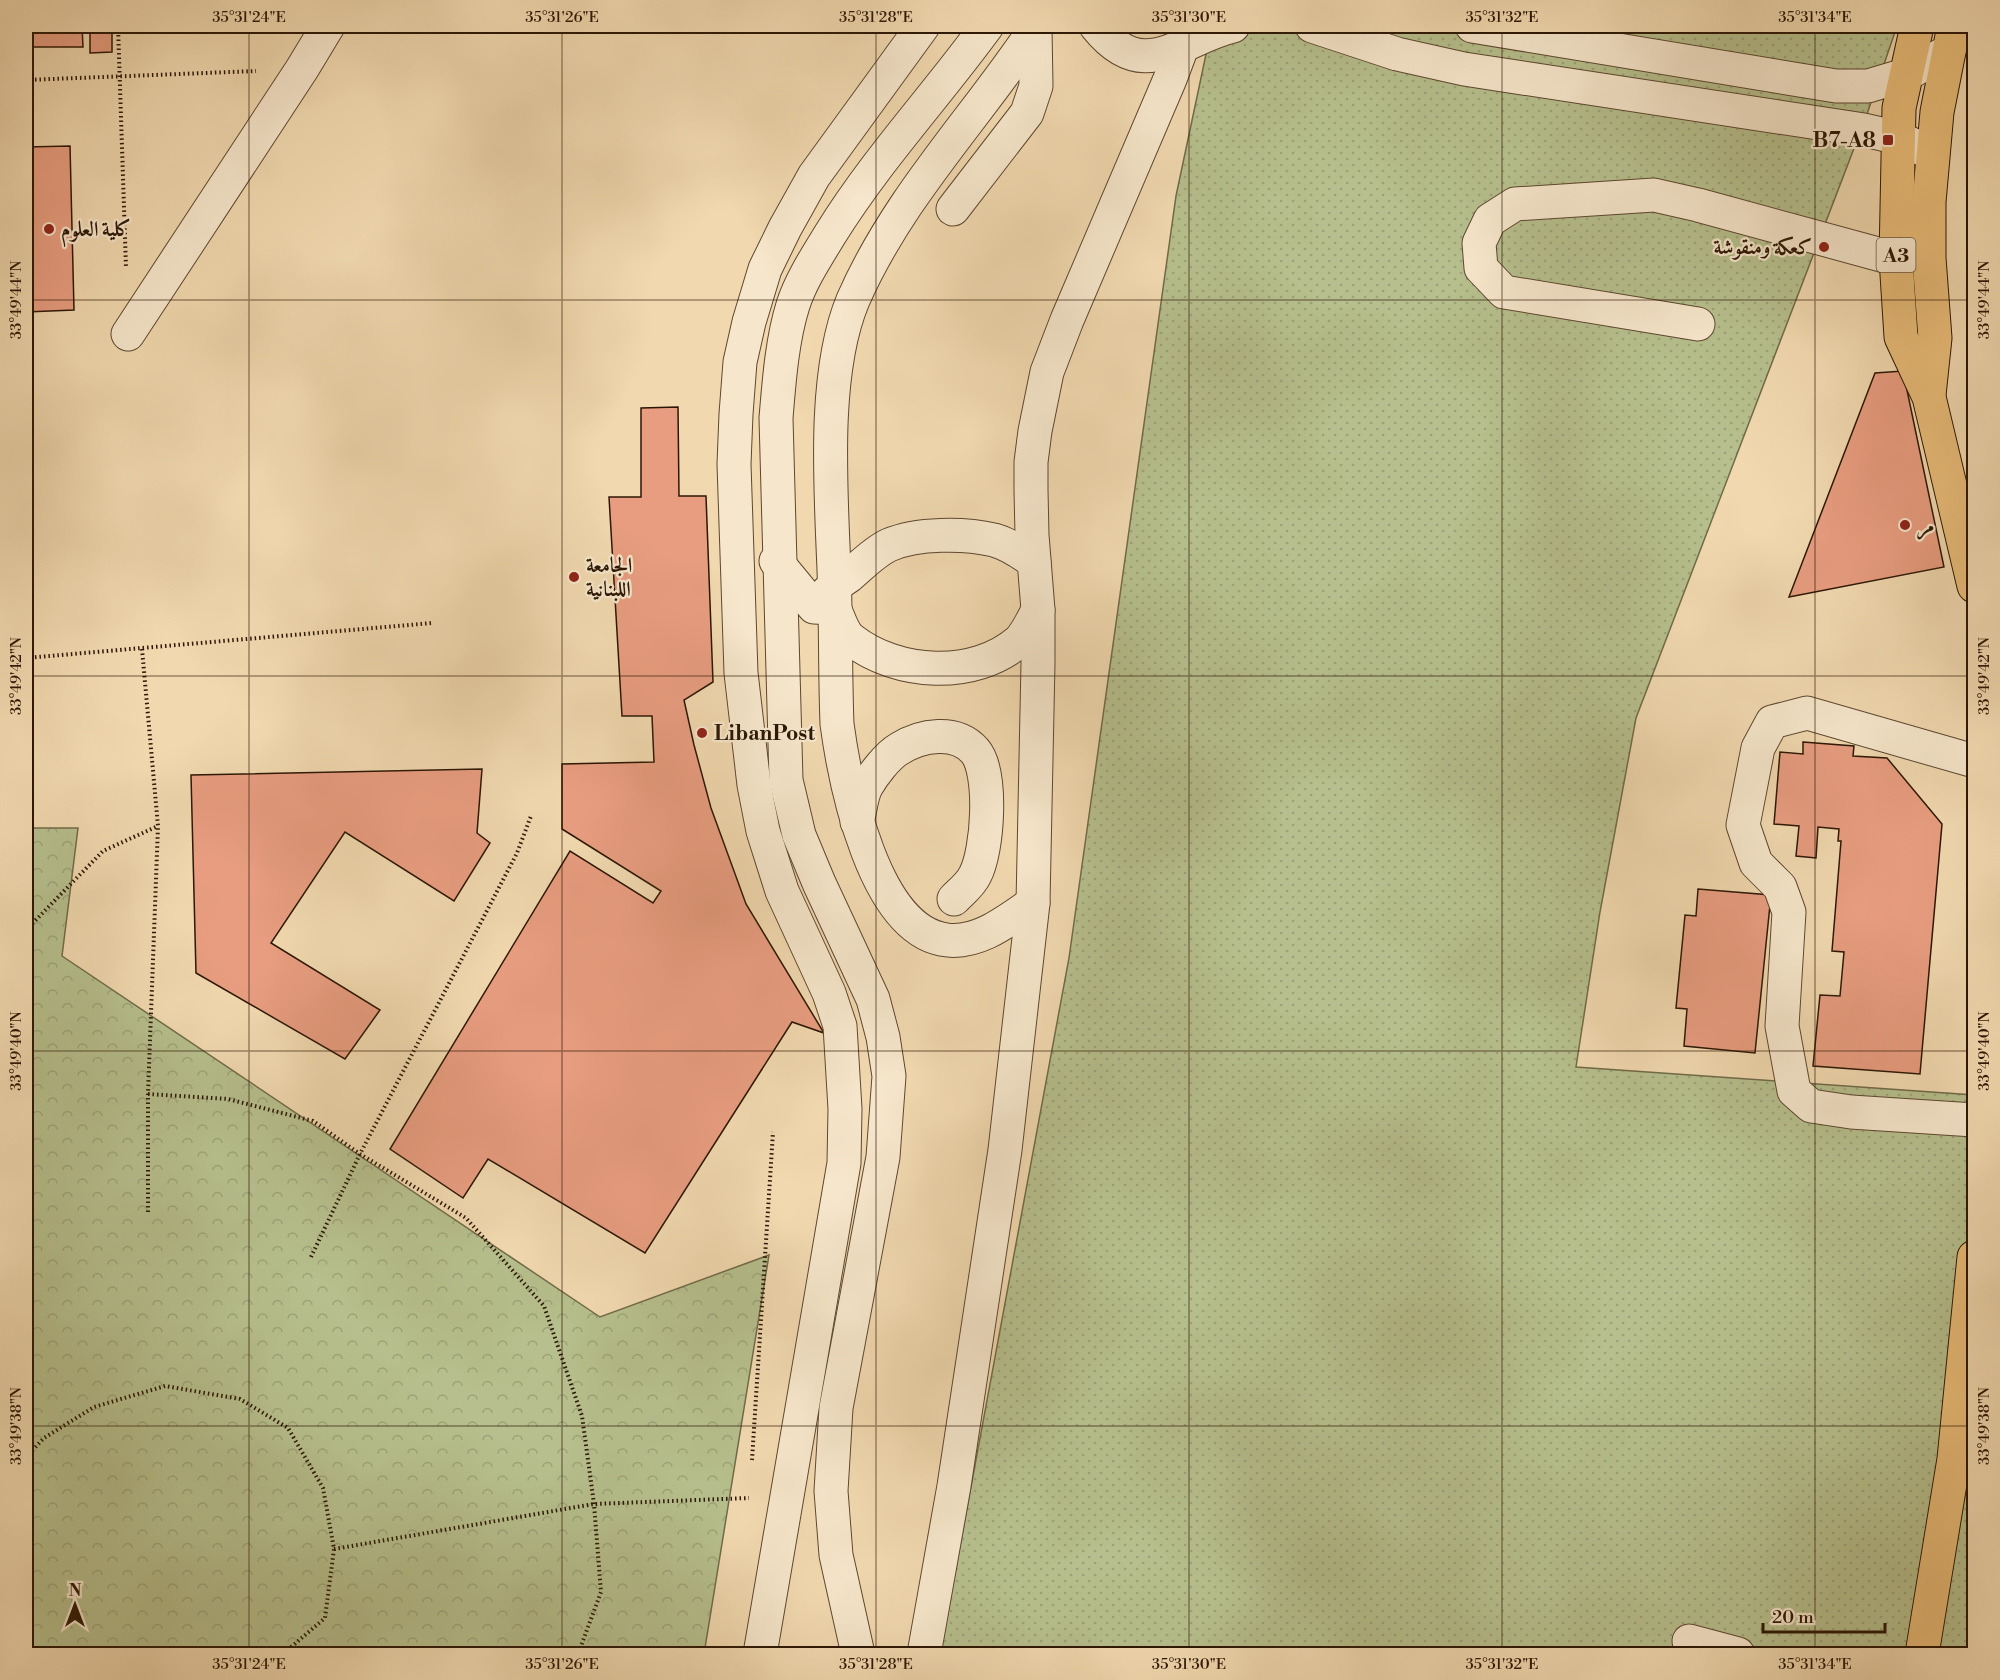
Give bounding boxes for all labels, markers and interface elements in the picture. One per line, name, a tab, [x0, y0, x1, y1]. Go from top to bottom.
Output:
text: 35°31'24"E	[212, 8, 286, 27]
text: 35°31'26"E	[525, 8, 599, 27]
text: 35°31'28"E	[839, 8, 913, 27]
text: 35°31'30"E	[1152, 8, 1226, 27]
text: 35°31'32"E	[1466, 8, 1538, 27]
text: 35°31'34"E	[1778, 8, 1852, 27]
place label: B7-A8	[1812, 128, 1876, 154]
marker: B7-A8	[1881, 133, 1895, 147]
place label: كلية العلوم	[61, 217, 131, 248]
marker: كلية العلوم	[42, 222, 56, 236]
place label: كعكة ومنقوشة	[1714, 235, 1812, 261]
road number: A3	[1876, 238, 1916, 272]
marker: كعكة ومنقوشة	[1817, 240, 1831, 254]
text: 33°49'44"N	[7, 261, 26, 339]
text: 33°49'44"N	[1975, 261, 1994, 339]
place label: مر	[1917, 513, 1934, 540]
marker: مر	[1898, 518, 1912, 532]
place label: الجامعة اللبنانية	[586, 553, 632, 603]
marker: الجامعة اللبنانية	[567, 570, 581, 584]
text: 33°49'42"N	[7, 637, 26, 715]
text: 33°49'42"N	[1975, 637, 1994, 715]
place label: LibanPost	[714, 721, 816, 747]
marker: LibanPost	[695, 726, 709, 740]
text: 33°49'40"N	[7, 1011, 26, 1091]
text: 33°49'40"N	[1975, 1011, 1994, 1091]
text: 33°49'38"N	[7, 1387, 26, 1465]
text: 33°49'38"N	[1975, 1387, 1994, 1465]
north arrow	[45, 1575, 105, 1635]
text: N	[69, 1581, 82, 1601]
scale bar	[1763, 1596, 1884, 1634]
text: 20 m	[1772, 1606, 1814, 1629]
text: 35°31'24"E	[212, 1655, 286, 1674]
text: 35°31'26"E	[525, 1655, 599, 1674]
text: 35°31'28"E	[839, 1655, 913, 1674]
text: 35°31'30"E	[1152, 1655, 1226, 1674]
text: 35°31'32"E	[1466, 1655, 1538, 1674]
text: 35°31'34"E	[1778, 1655, 1852, 1674]

